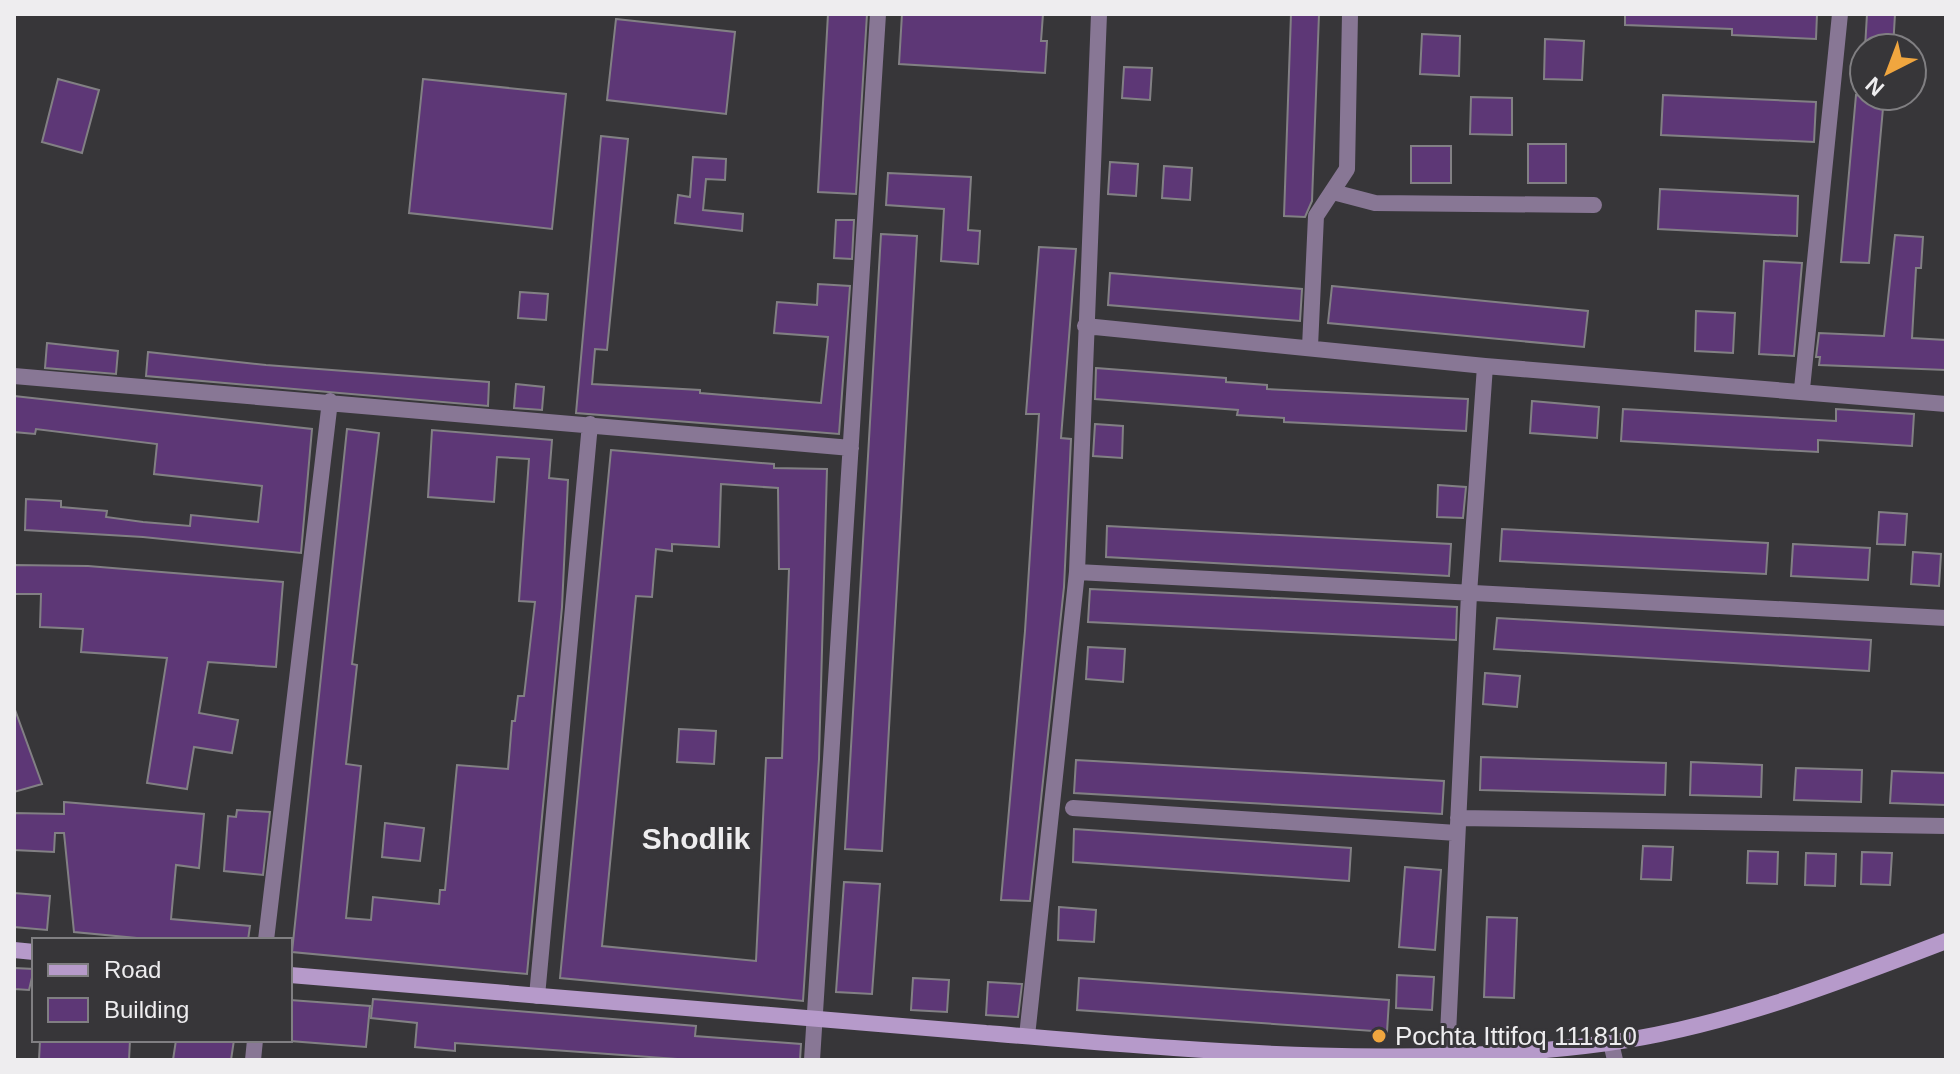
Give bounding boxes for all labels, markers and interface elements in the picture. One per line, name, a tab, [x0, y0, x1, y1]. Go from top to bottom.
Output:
north arrow	[1848, 32, 1928, 112]
text: N	[1861, 72, 1889, 101]
district label: Shodlik	[642, 822, 750, 855]
legend	[32, 938, 292, 1042]
text: Road	[104, 956, 161, 983]
text: Building	[104, 996, 189, 1023]
place label: Pochta Ittifoq 111810	[1395, 1021, 1637, 1051]
marker: Pochta Ittifoq 111810	[1370, 1027, 1388, 1045]

